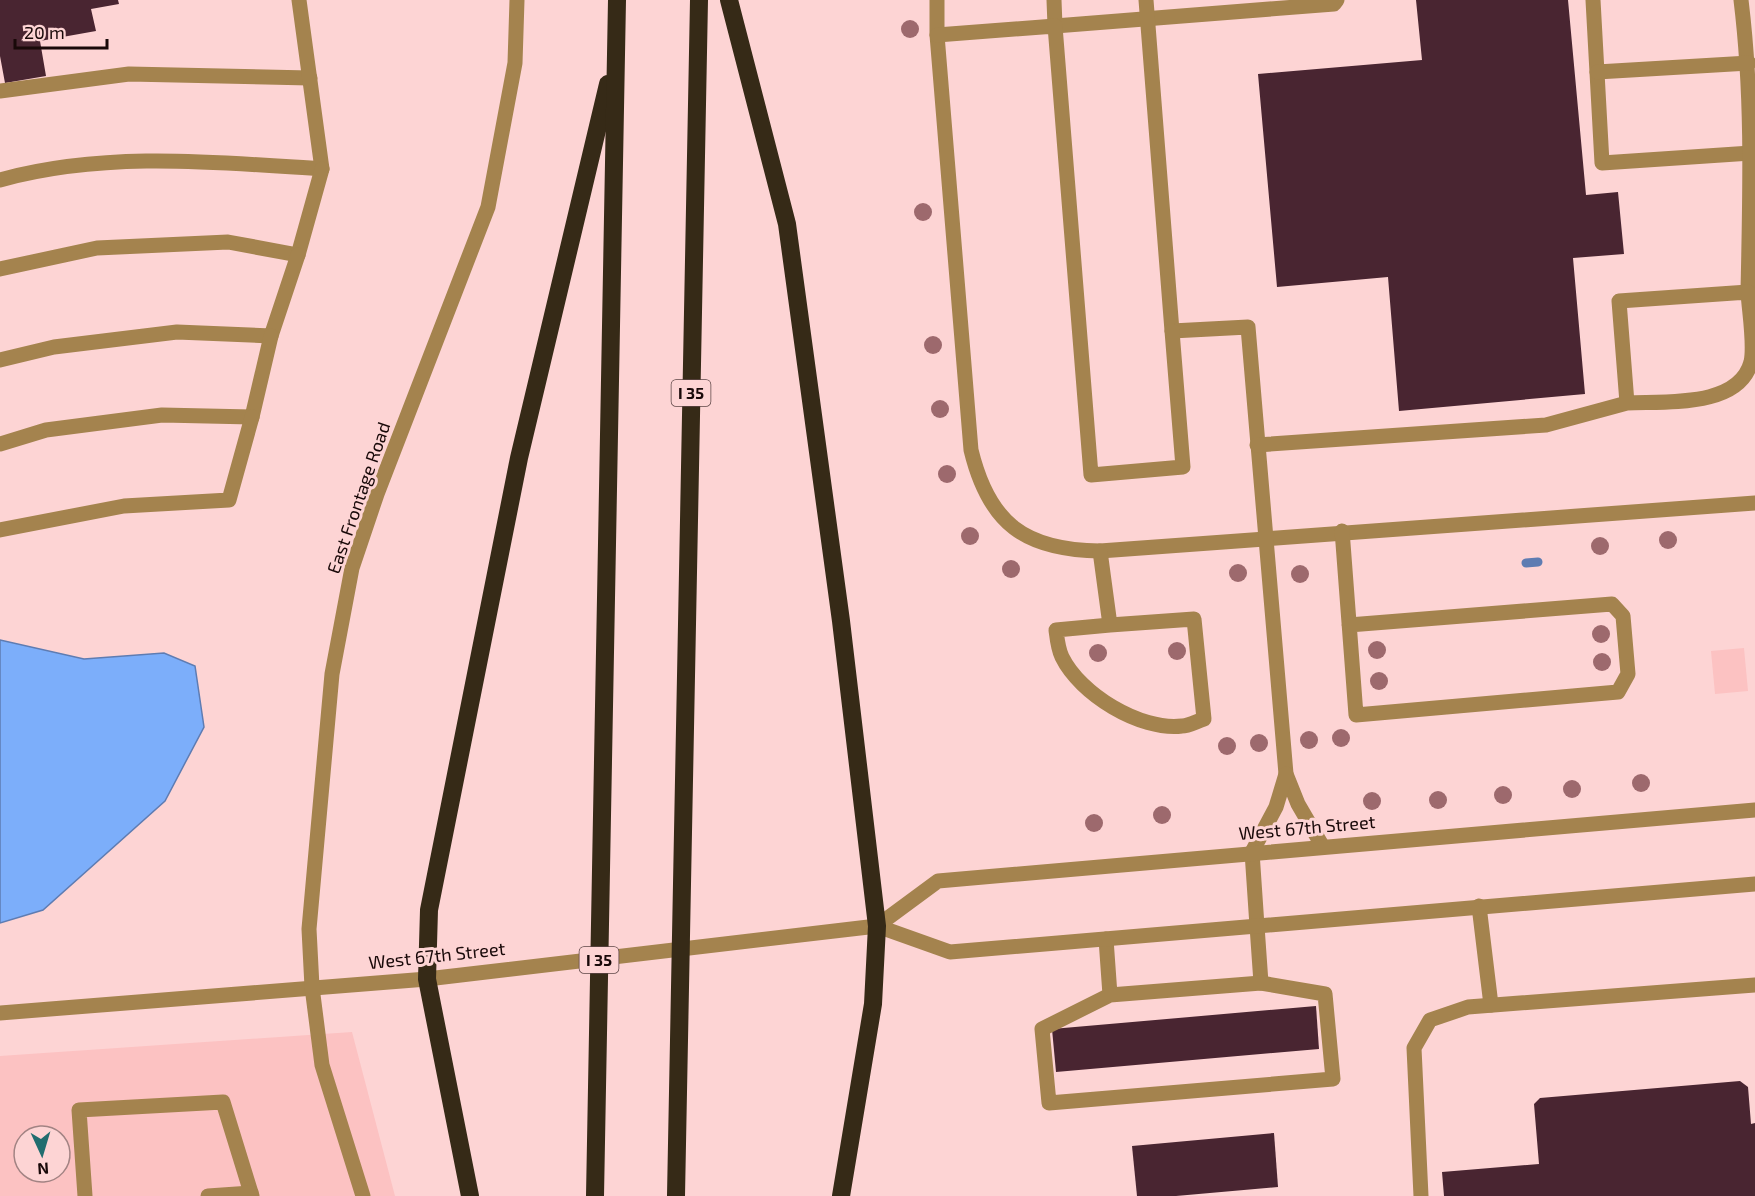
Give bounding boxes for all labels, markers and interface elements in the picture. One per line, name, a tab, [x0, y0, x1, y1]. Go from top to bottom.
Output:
scale bar	[15, 12, 106, 50]
text: 20 m	[24, 21, 65, 43]
road number: I 35	[672, 380, 710, 406]
street label: East Frontage Road	[322, 419, 394, 576]
street label: West 67th Street	[1238, 810, 1376, 844]
street label: West 67th Street	[367, 937, 506, 973]
road number: I 35	[580, 947, 618, 973]
north arrow	[12, 1124, 72, 1184]
text: N	[37, 1160, 50, 1179]

